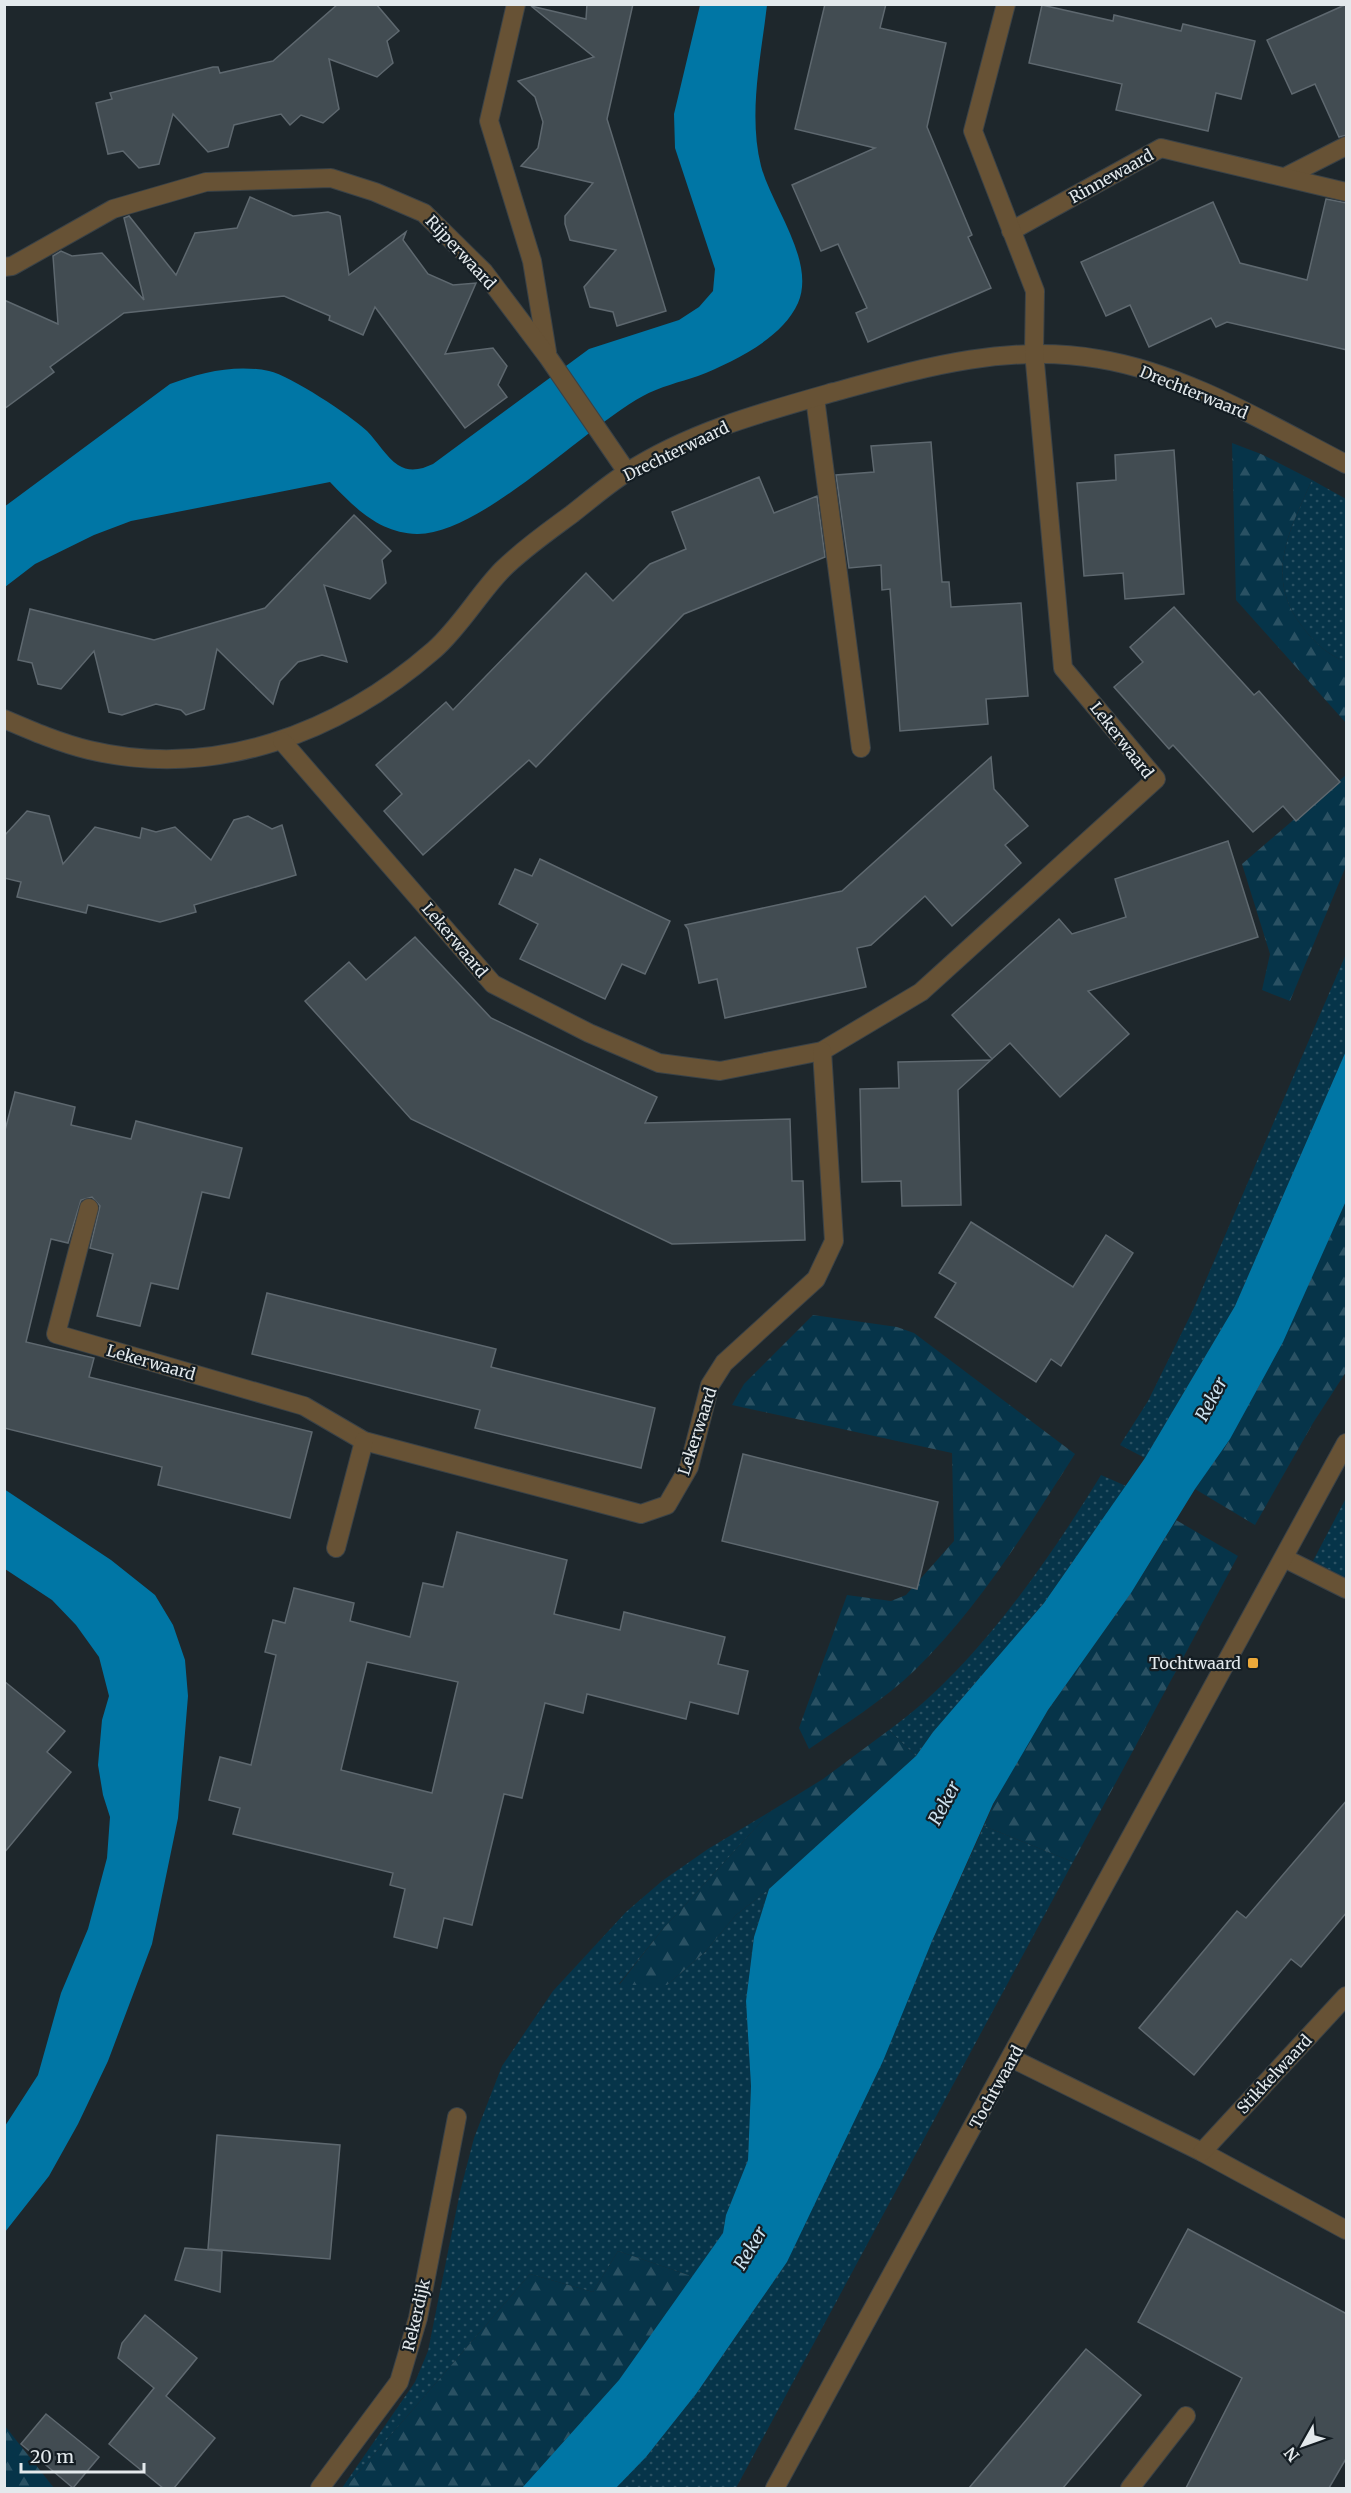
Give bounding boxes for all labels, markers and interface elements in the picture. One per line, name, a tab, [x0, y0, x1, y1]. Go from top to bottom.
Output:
street label: Rinnewaard	[1065, 144, 1157, 207]
street label: Rijperwaard	[422, 211, 501, 293]
street label: Drechterwaard	[1137, 361, 1251, 423]
street label: Drechterwaard	[620, 417, 732, 485]
street label: Lekerwaard	[1086, 698, 1158, 782]
street label: Lekerwaard	[418, 899, 492, 982]
street label: Lekerwaard	[104, 1340, 198, 1384]
water label: Reker	[1190, 1373, 1232, 1425]
street label: Lekerwaard	[673, 1384, 721, 1477]
place label: Tochtwaard	[1149, 1653, 1241, 1673]
marker: Tochtwaard	[1246, 1656, 1260, 1670]
water label: Reker	[923, 1777, 965, 1829]
street label: Stikkelwaard	[1232, 2030, 1316, 2118]
street label: Tochtwaard	[965, 2042, 1027, 2132]
water label: Reker	[728, 2222, 772, 2274]
street label: Rekerdijk	[398, 2276, 434, 2353]
north arrow	[1273, 2415, 1333, 2475]
scale bar	[21, 2436, 144, 2474]
text: N	[1280, 2443, 1303, 2466]
text: 20 m	[30, 2445, 74, 2468]

